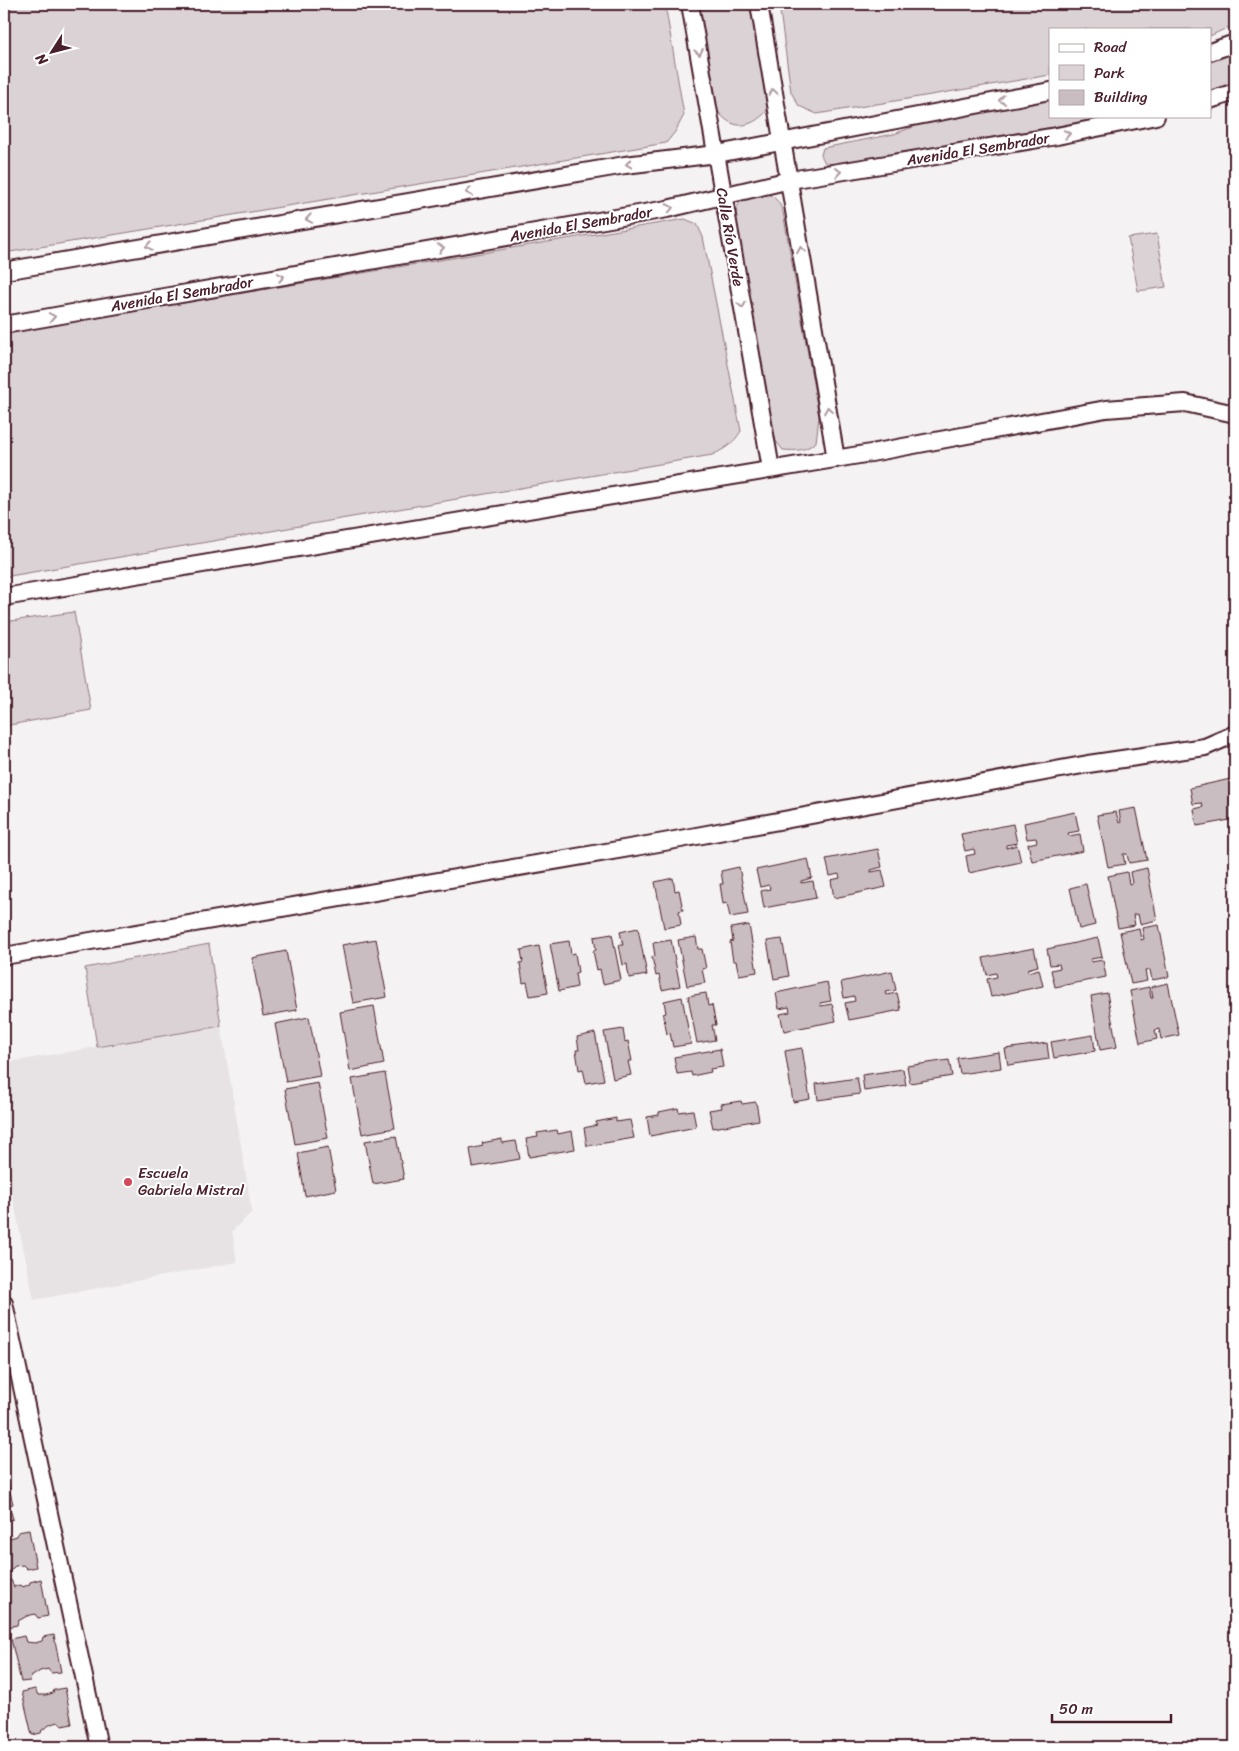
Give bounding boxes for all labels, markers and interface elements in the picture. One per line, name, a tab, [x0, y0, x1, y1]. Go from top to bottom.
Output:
north arrow	[28, 28, 78, 78]
legend	[1049, 28, 1212, 118]
text: Road	[1094, 34, 1127, 60]
one-way arrow	[693, 47, 703, 56]
text: N	[29, 48, 55, 71]
text: Park	[1094, 60, 1125, 86]
text: Building	[1094, 84, 1148, 110]
one-way arrow	[769, 88, 779, 97]
one-way arrow	[998, 94, 1007, 104]
street label: Avenida El Sembrador	[904, 125, 1052, 173]
one-way arrow	[1063, 129, 1072, 139]
one-way arrow	[625, 159, 634, 169]
one-way arrow	[833, 167, 842, 177]
street label: Calle Río Verde	[709, 185, 752, 289]
one-way arrow	[465, 186, 473, 196]
street label: Avenida El Sembrador	[507, 199, 655, 250]
one-way arrow	[665, 203, 674, 214]
one-way arrow	[305, 213, 313, 223]
one-way arrow	[144, 241, 153, 251]
one-way arrow	[436, 244, 445, 254]
one-way arrow	[797, 246, 807, 254]
street label: Avenida El Sembrador	[108, 269, 256, 320]
one-way arrow	[276, 272, 285, 282]
one-way arrow	[736, 301, 746, 310]
one-way arrow	[47, 312, 56, 322]
one-way arrow	[823, 406, 833, 415]
place label: Escuela Gabriela Mistral	[138, 1160, 245, 1203]
marker: Escuela Gabriela Mistral	[122, 1176, 134, 1188]
scale bar	[1052, 1691, 1170, 1723]
text: 50 m	[1059, 1696, 1094, 1722]

